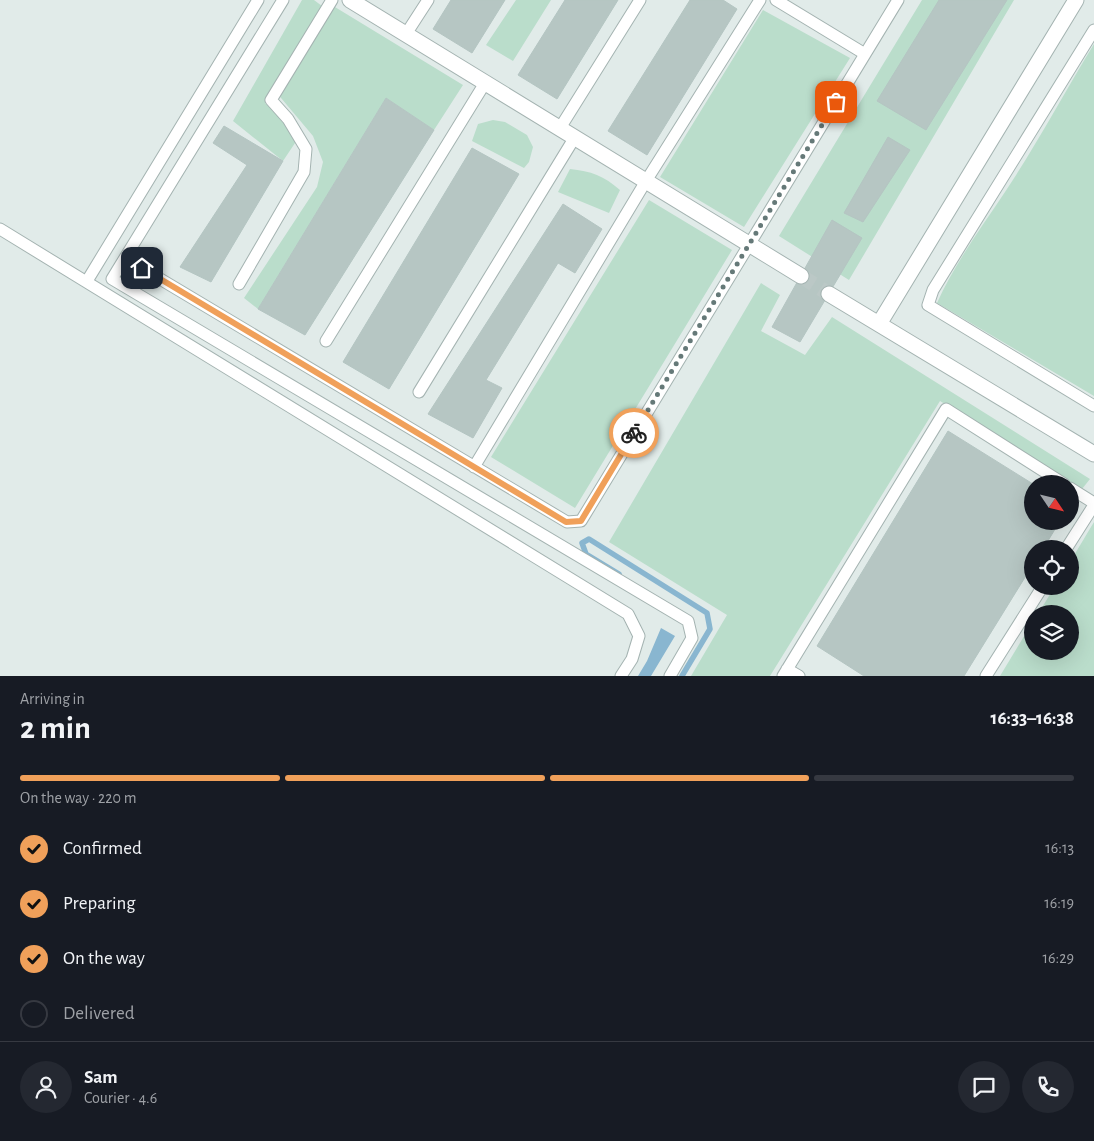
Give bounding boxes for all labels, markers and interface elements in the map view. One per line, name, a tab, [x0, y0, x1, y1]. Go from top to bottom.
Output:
pin	[815, 81, 857, 123]
icon: bag	[822, 88, 850, 116]
pin	[121, 247, 163, 289]
icon: home	[128, 254, 156, 282]
courier	[609, 408, 659, 458]
icon: bike	[620, 419, 648, 447]
north arrow	[1024, 475, 1079, 530]
map controls	[1024, 475, 1079, 660]
button: locate	[1024, 540, 1079, 595]
button: layers	[1024, 605, 1079, 660]
text: Arriving in	[20, 691, 85, 707]
text: 16:33–16:38	[991, 709, 1074, 728]
text: 2 min	[20, 712, 91, 744]
text: On the way · 220 m	[20, 790, 136, 806]
icon: check	[20, 835, 48, 863]
text: Confirmed	[63, 839, 142, 858]
text: 16:13	[1045, 840, 1074, 856]
icon: check	[20, 890, 48, 918]
text: Preparing	[63, 894, 136, 913]
text: 16:19	[1044, 895, 1074, 911]
icon: check	[20, 945, 48, 973]
text: On the way	[63, 949, 145, 968]
text: 16:29	[1043, 950, 1074, 966]
text: Delivered	[63, 1004, 135, 1023]
button: person	[20, 1061, 72, 1113]
button: chat	[958, 1061, 1010, 1113]
button: phone	[1022, 1061, 1074, 1113]
text: Sam	[84, 1068, 118, 1087]
text: Courier · 4.6	[84, 1090, 157, 1106]

